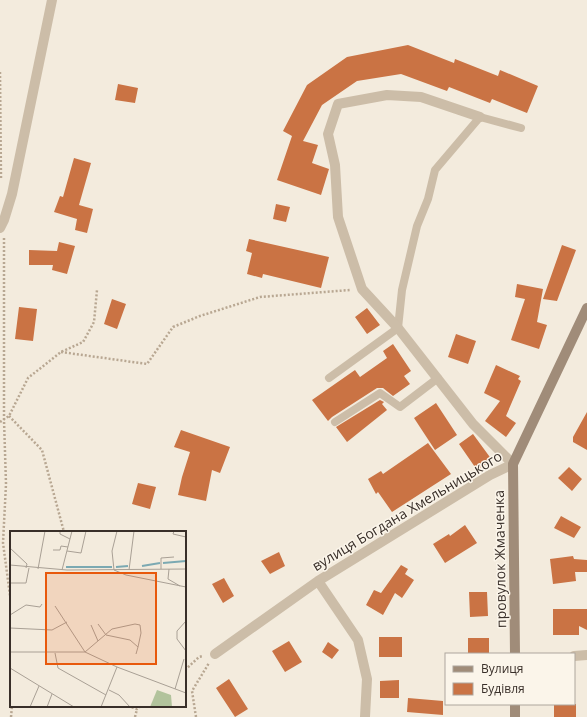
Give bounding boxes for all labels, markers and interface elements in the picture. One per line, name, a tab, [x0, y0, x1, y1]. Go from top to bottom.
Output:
street label: вулиця Богдана Хмельницького	[308, 446, 505, 575]
street label: провулок Жмаченка	[489, 490, 510, 628]
inset map	[10, 531, 186, 707]
legend	[445, 653, 575, 705]
text: Вулиця	[481, 660, 523, 677]
text: Будівля	[481, 680, 525, 697]

